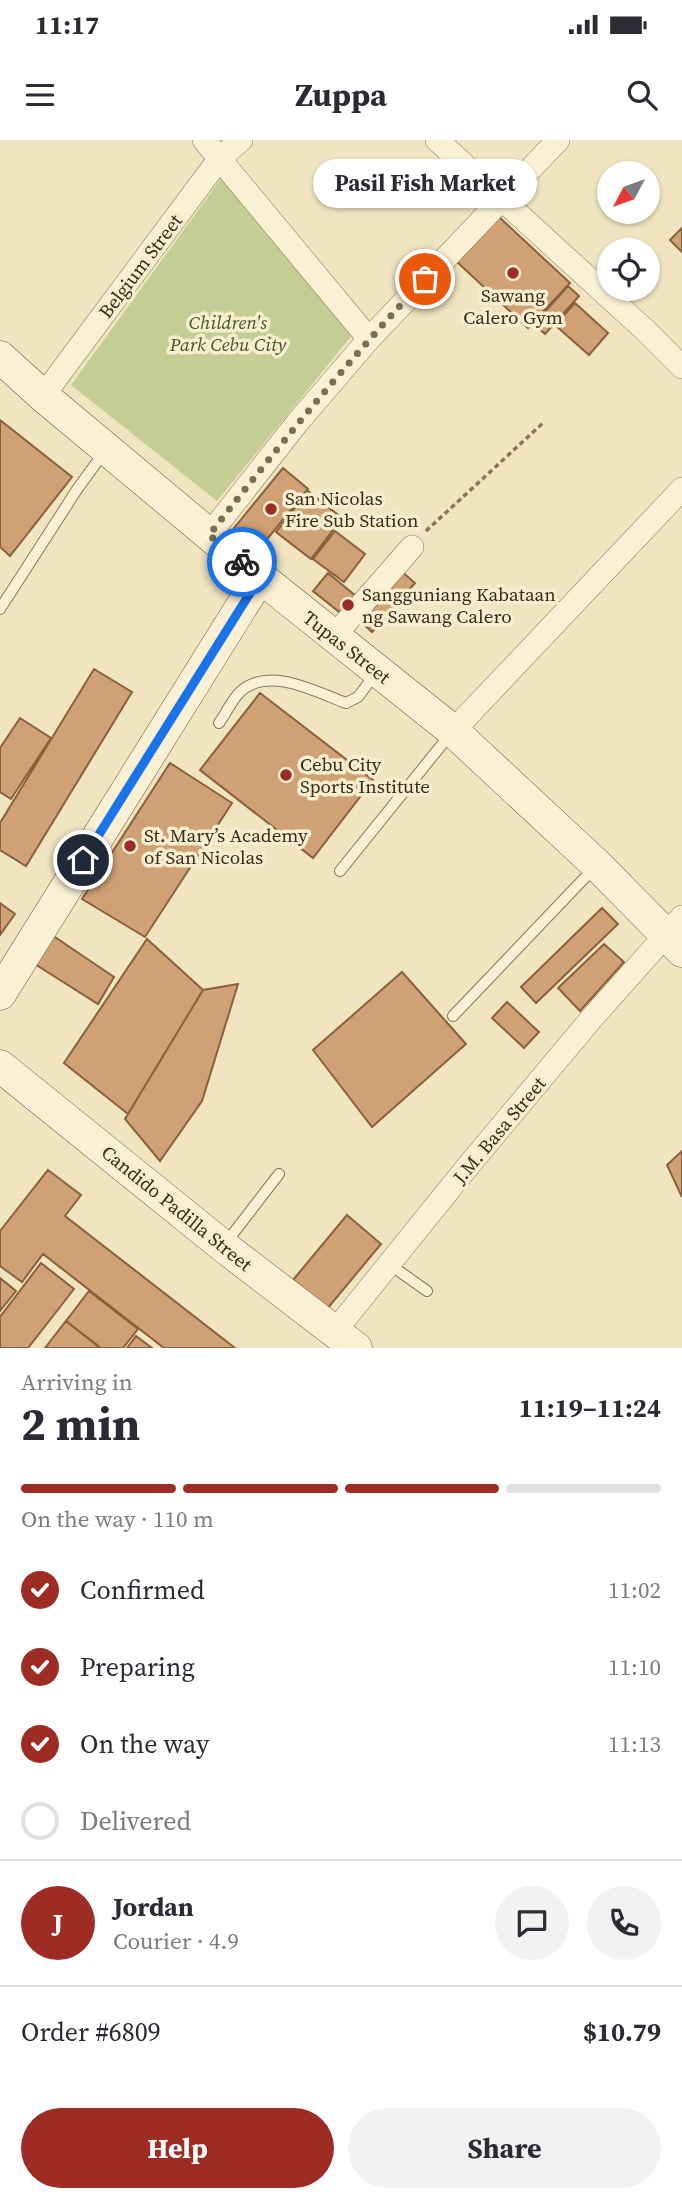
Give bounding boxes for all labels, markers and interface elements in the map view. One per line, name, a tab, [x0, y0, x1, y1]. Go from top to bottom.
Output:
text: 11:17	[35, 7, 99, 43]
text: Zuppa	[295, 73, 387, 117]
icon: menu	[21, 76, 59, 114]
icon: search	[623, 76, 661, 114]
callout: Pasil Fish Market	[313, 160, 537, 209]
north arrow	[597, 161, 660, 224]
map controls	[597, 161, 660, 301]
text: Pasil Fish Market	[334, 167, 516, 199]
street label: Belgium Street	[92, 208, 188, 323]
button: locate	[597, 238, 660, 301]
pin	[395, 249, 455, 309]
icon: bag	[406, 260, 444, 298]
marker: Sawang Calero Gym	[505, 265, 521, 281]
place label: Sawang Calero Gym	[463, 282, 563, 330]
park label: Children's Park Cebu City	[169, 309, 287, 357]
place label: San Nicolas Fire Sub Station	[285, 485, 419, 533]
marker: San Nicolas Fire Sub Station	[263, 501, 279, 517]
courier	[207, 527, 277, 597]
icon: bike	[223, 543, 261, 581]
place label: Sangguniang Kabataan ng Sawang Calero	[362, 581, 556, 629]
marker: Sangguniang Kabataan ng Sawang Calero	[340, 597, 356, 613]
street label: Tupas Street	[298, 605, 397, 690]
place label: Cebu City Sports Institute	[300, 751, 430, 799]
marker: Cebu City Sports Institute	[278, 767, 294, 783]
place label: St. Mary’s Academy of San Nicolas	[144, 822, 308, 870]
pin	[53, 830, 113, 890]
marker: St. Mary’s Academy of San Nicolas	[122, 838, 138, 854]
icon: home	[64, 841, 102, 879]
street label: J.M. Basa Street	[446, 1070, 552, 1190]
street label: Candido Padilla Street	[96, 1139, 258, 1277]
text: Arriving in	[21, 1366, 133, 1398]
text: 11:19–11:24	[519, 1390, 661, 1426]
text: 2 min	[21, 1392, 140, 1455]
text: On the way · 110 m	[21, 1503, 214, 1535]
icon: check	[21, 1571, 59, 1609]
text: Confirmed	[80, 1572, 205, 1608]
text: 11:02	[608, 1574, 661, 1606]
icon: check	[21, 1648, 59, 1686]
text: Preparing	[80, 1649, 195, 1685]
text: 11:10	[608, 1651, 661, 1683]
icon: check	[21, 1725, 59, 1763]
text: On the way	[80, 1726, 209, 1762]
text: 11:13	[608, 1728, 661, 1760]
text: Delivered	[80, 1803, 191, 1839]
button: chat	[495, 1886, 569, 1960]
button: phone	[587, 1886, 661, 1960]
text: Jordan	[113, 1889, 194, 1925]
text: J	[53, 1905, 63, 1941]
text: Courier · 4.9	[113, 1925, 239, 1957]
text: Order #6809	[21, 2014, 161, 2050]
text: $10.79	[583, 2014, 661, 2050]
button: Help	[21, 2108, 334, 2188]
button: Share	[348, 2108, 661, 2188]

